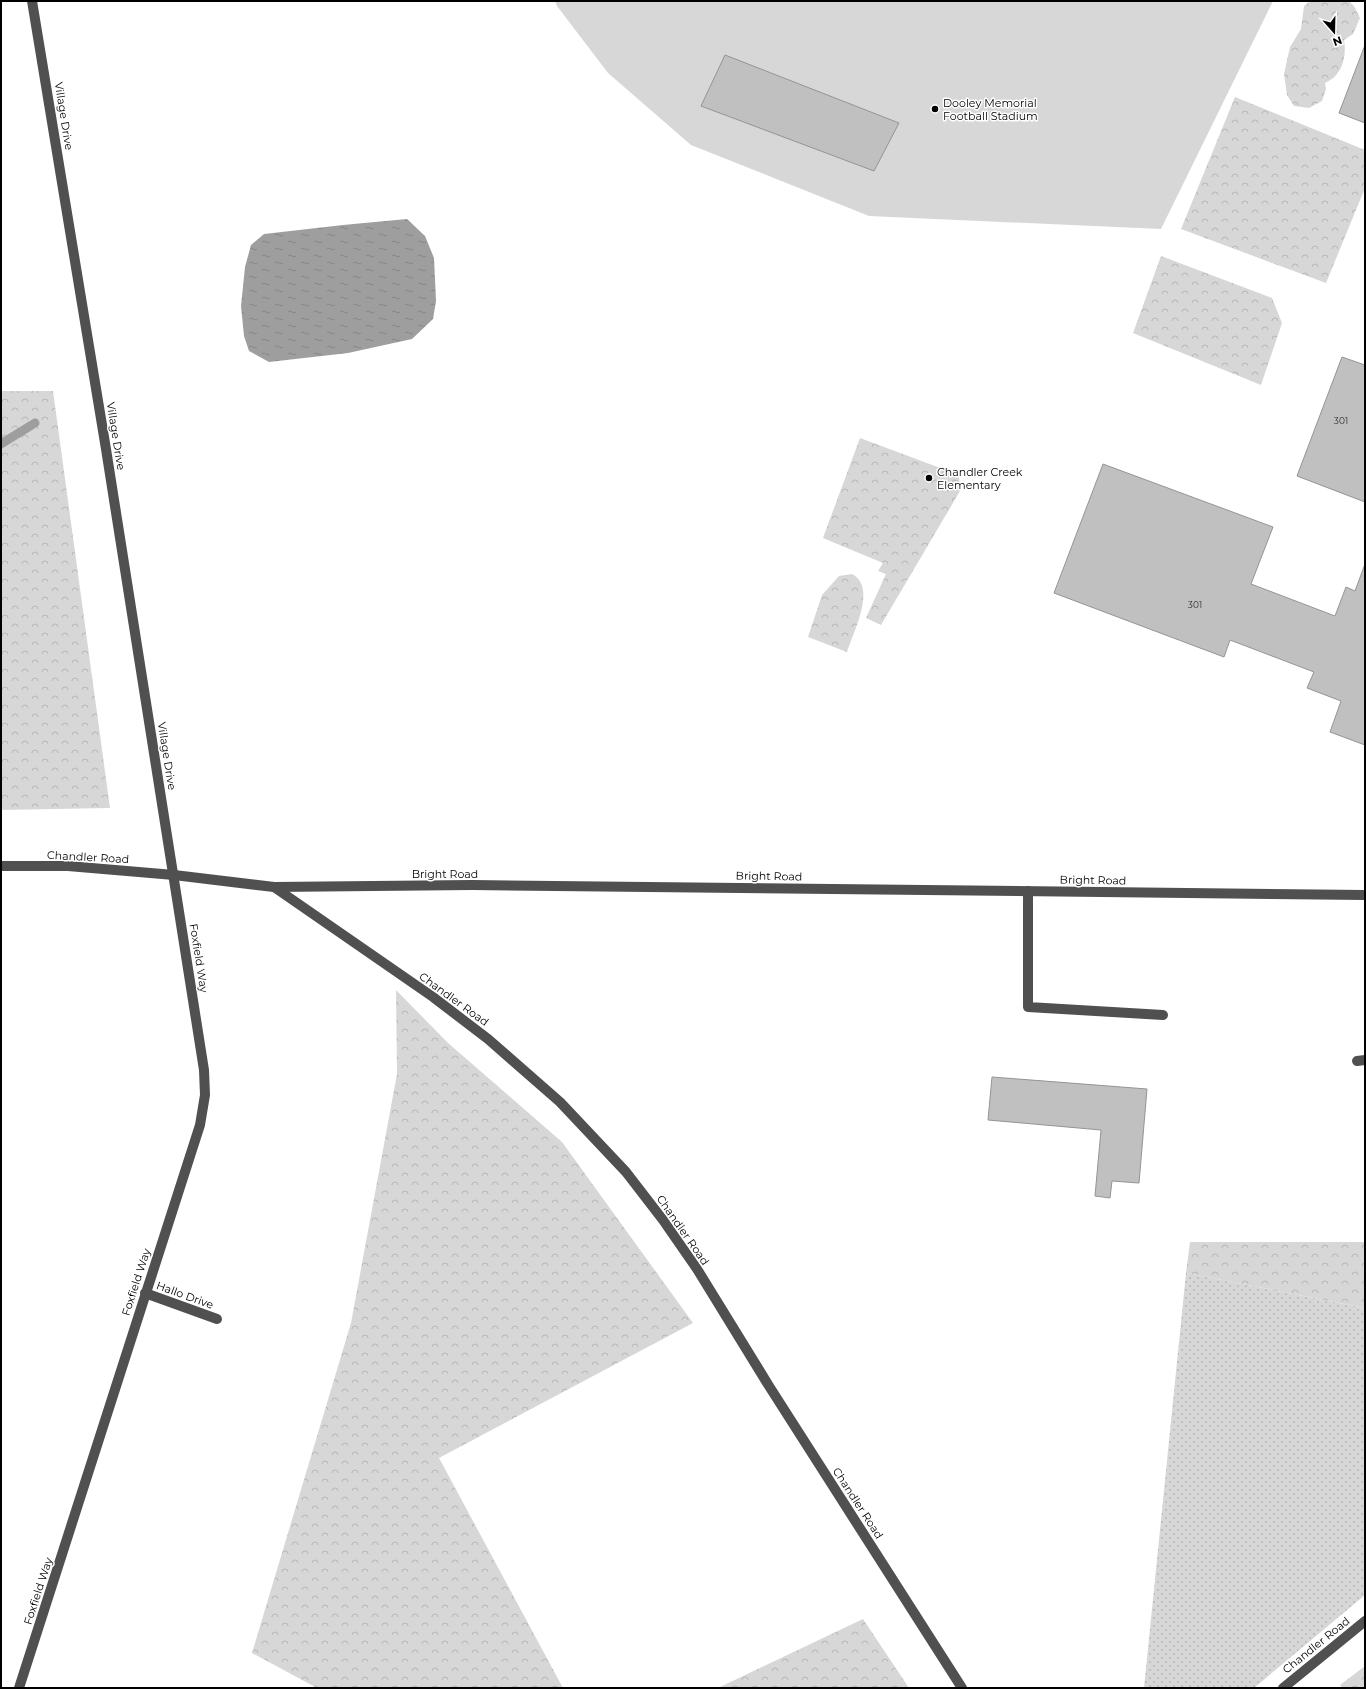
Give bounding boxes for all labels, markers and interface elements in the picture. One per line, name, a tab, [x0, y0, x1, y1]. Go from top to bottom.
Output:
north arrow	[1314, 12, 1354, 52]
text: N	[1331, 33, 1344, 49]
street label: Village Drive	[52, 81, 76, 151]
place label: Dooley Memorial Football Stadium	[943, 96, 1038, 123]
marker: Dooley Memorial Football Stadium	[930, 104, 940, 114]
street label: Village Drive	[104, 401, 128, 471]
house number: 301	[1334, 415, 1348, 426]
place label: Chandler Creek Elementary	[937, 465, 1023, 492]
marker: Chandler Creek Elementary	[924, 473, 934, 483]
house number: 301	[1188, 599, 1202, 610]
street label: Village Drive	[155, 721, 179, 791]
street label: Chandler Road	[47, 848, 129, 866]
street label: Bright Road	[412, 867, 478, 881]
street label: Bright Road	[736, 868, 802, 884]
street label: Bright Road	[1060, 872, 1126, 888]
street label: Foxfield Way	[187, 922, 211, 994]
street label: Chandler Road	[417, 969, 491, 1029]
street label: Chandler Road	[654, 1192, 712, 1268]
street label: Foxfield Way	[119, 1247, 153, 1317]
street label: Hallo Drive	[154, 1278, 216, 1312]
street label: Chandler Road	[830, 1465, 886, 1541]
street label: Foxfield Way	[21, 1556, 55, 1626]
street label: Chandler Road	[1280, 1614, 1352, 1676]

